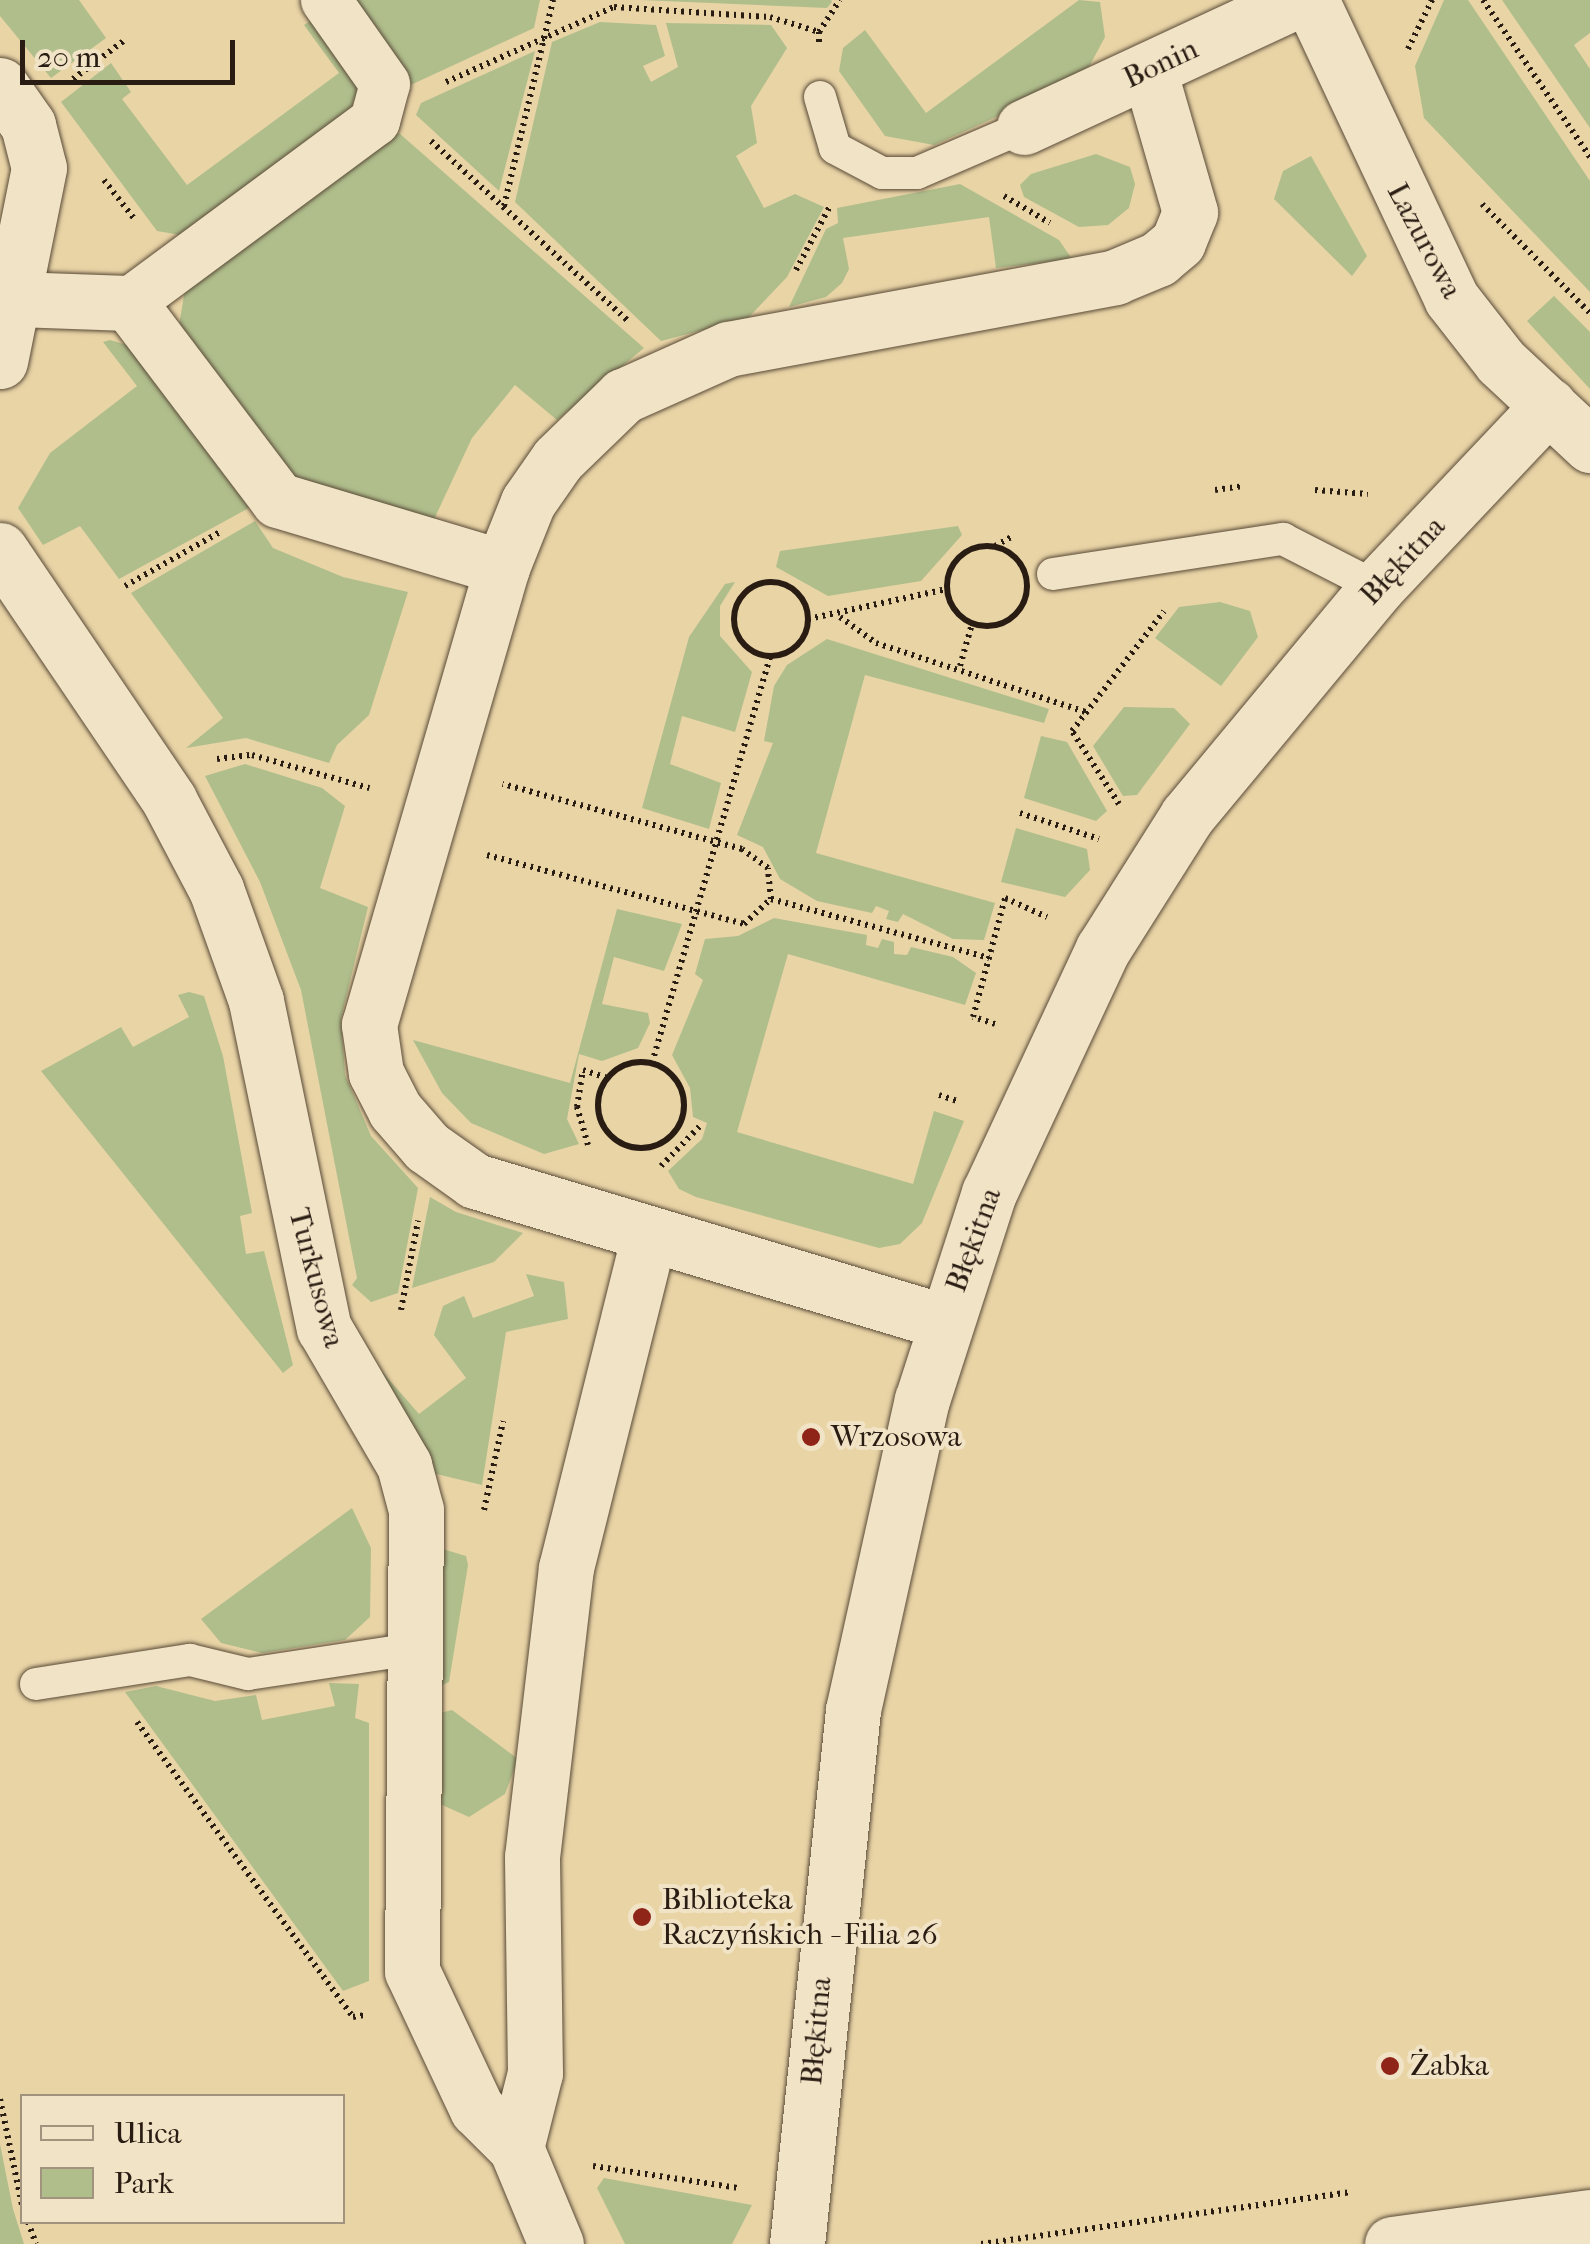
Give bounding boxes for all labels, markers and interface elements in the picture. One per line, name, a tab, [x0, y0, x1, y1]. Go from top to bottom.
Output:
scale bar	[25, 20, 240, 82]
street label: Bonin	[1118, 31, 1204, 97]
text: 20 m	[37, 40, 100, 75]
street label: Lazurowa	[1379, 177, 1469, 305]
street label: Błękitna	[1353, 509, 1453, 613]
street label: Błękitna	[939, 1183, 1009, 1297]
street label: Turkusowa	[280, 1204, 352, 1352]
place label: Wrzosowa	[831, 1419, 961, 1455]
marker: Wrzosowa	[800, 1426, 822, 1448]
place label: Biblioteka Raczyńskich - Filia 26	[662, 1882, 938, 1952]
marker: Biblioteka Raczyńskich - Filia 26	[631, 1906, 653, 1928]
street label: Błękitna	[794, 1975, 840, 2087]
place label: Żabka	[1410, 2048, 1489, 2084]
marker: Żabka	[1379, 2055, 1401, 2077]
legend	[20, 2094, 345, 2224]
text: Ulica	[114, 2116, 181, 2151]
text: Park	[114, 2166, 174, 2201]

